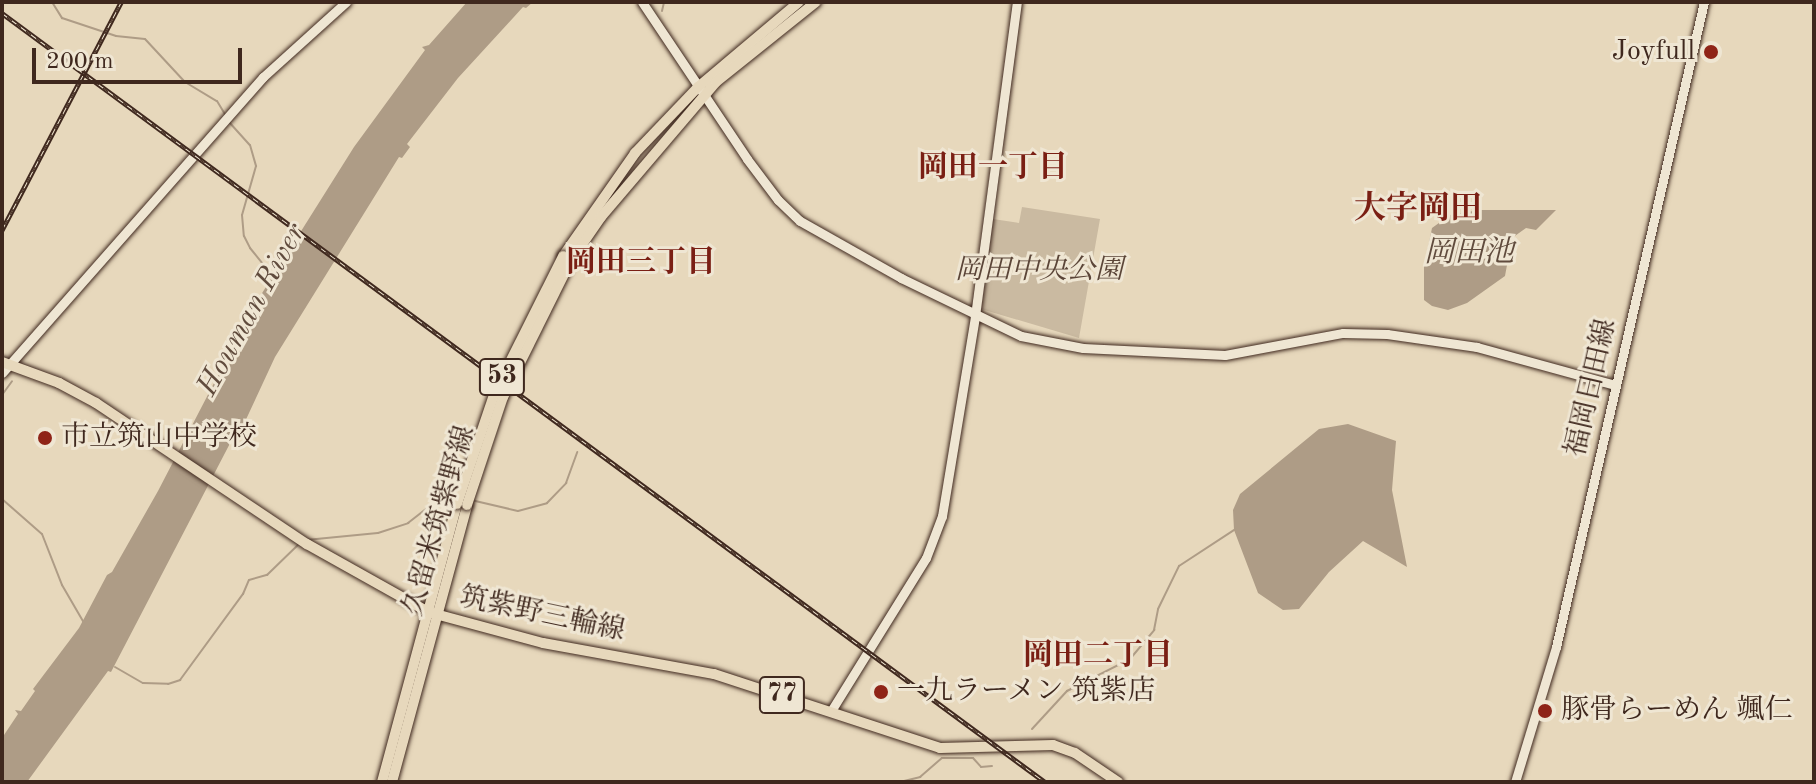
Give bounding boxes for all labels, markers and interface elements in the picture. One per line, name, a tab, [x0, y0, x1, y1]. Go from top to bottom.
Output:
scale bar	[36, 32, 246, 82]
place label: Joyfull	[1612, 35, 1695, 69]
marker: Joyfull	[1702, 43, 1720, 61]
text: 200 m	[46, 50, 114, 74]
district label: 岡田一丁目	[918, 150, 1068, 186]
district label: 大字岡田	[1354, 191, 1482, 229]
water label: Houman River	[190, 217, 314, 403]
water label: 岡田池	[1424, 235, 1514, 271]
district label: 岡田三丁目	[566, 245, 716, 281]
park label: 岡田中央公園	[955, 254, 1123, 288]
street label: 福岡日田線	[1560, 316, 1624, 460]
road number: 53	[478, 355, 526, 399]
place label: 市立筑山中学校	[61, 421, 257, 455]
street label: 久留米筑紫野線	[397, 422, 483, 620]
marker: 市立筑山中学校	[36, 429, 54, 447]
street label: 筑紫野三輪線	[456, 581, 628, 649]
district label: 岡田二丁目	[1023, 638, 1173, 674]
road number: 77	[758, 673, 806, 717]
place label: 一九ラーメン 筑紫店	[897, 675, 1157, 709]
marker: 一九ラーメン 筑紫店	[872, 683, 890, 701]
place label: 豚骨らーめん 颯仁	[1561, 694, 1793, 728]
marker: 豚骨らーめん 颯仁	[1536, 702, 1554, 720]

